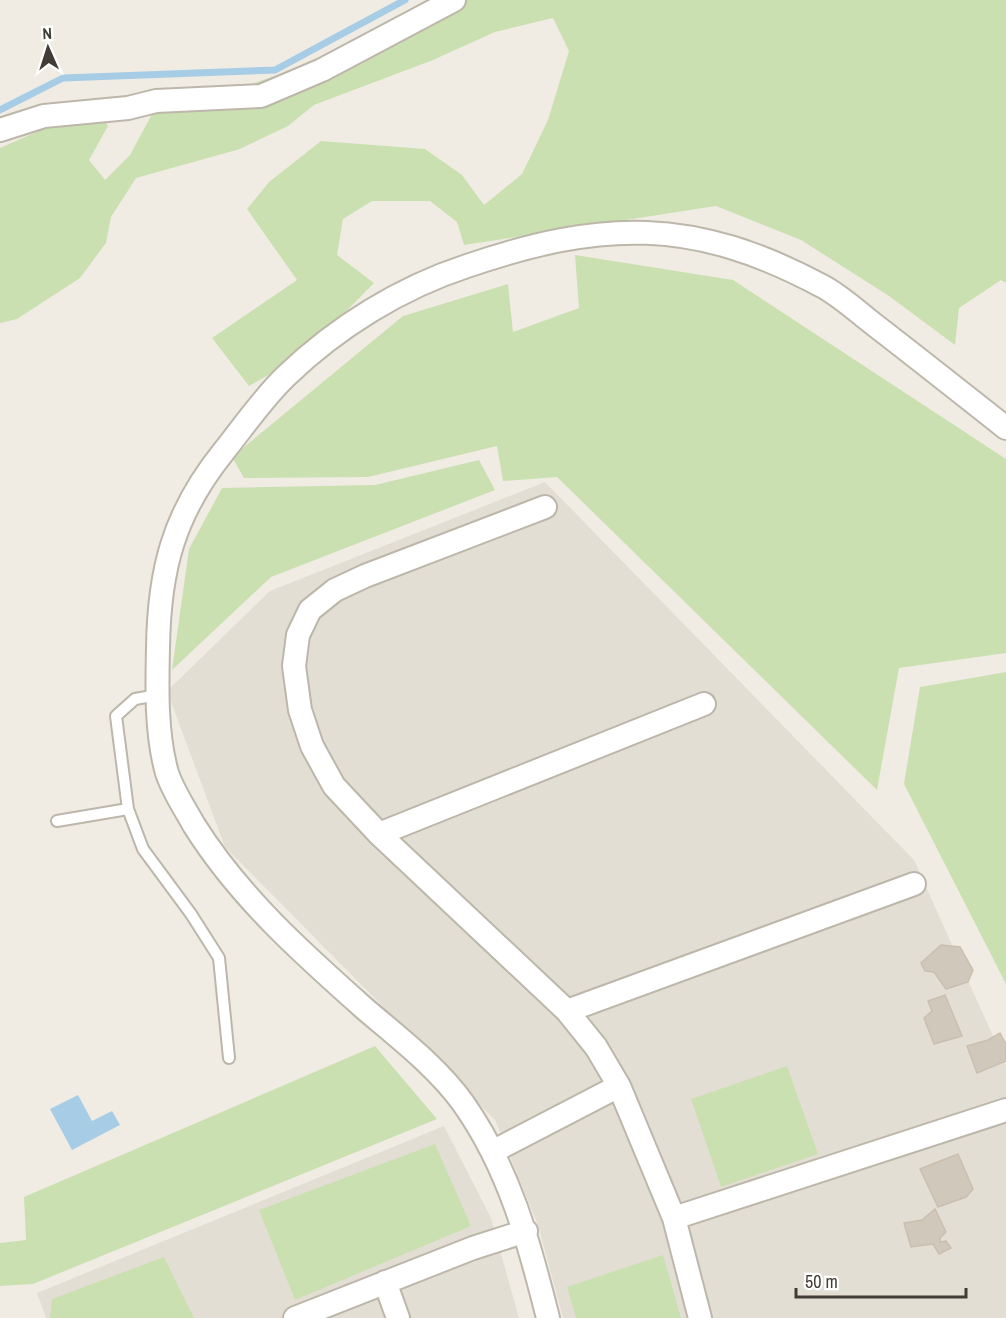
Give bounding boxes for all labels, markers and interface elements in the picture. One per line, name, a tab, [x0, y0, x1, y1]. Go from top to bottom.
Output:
north arrow	[18, 18, 78, 78]
text: N	[42, 22, 53, 44]
scale bar	[796, 1261, 966, 1299]
text: 50 m	[805, 1269, 838, 1294]

